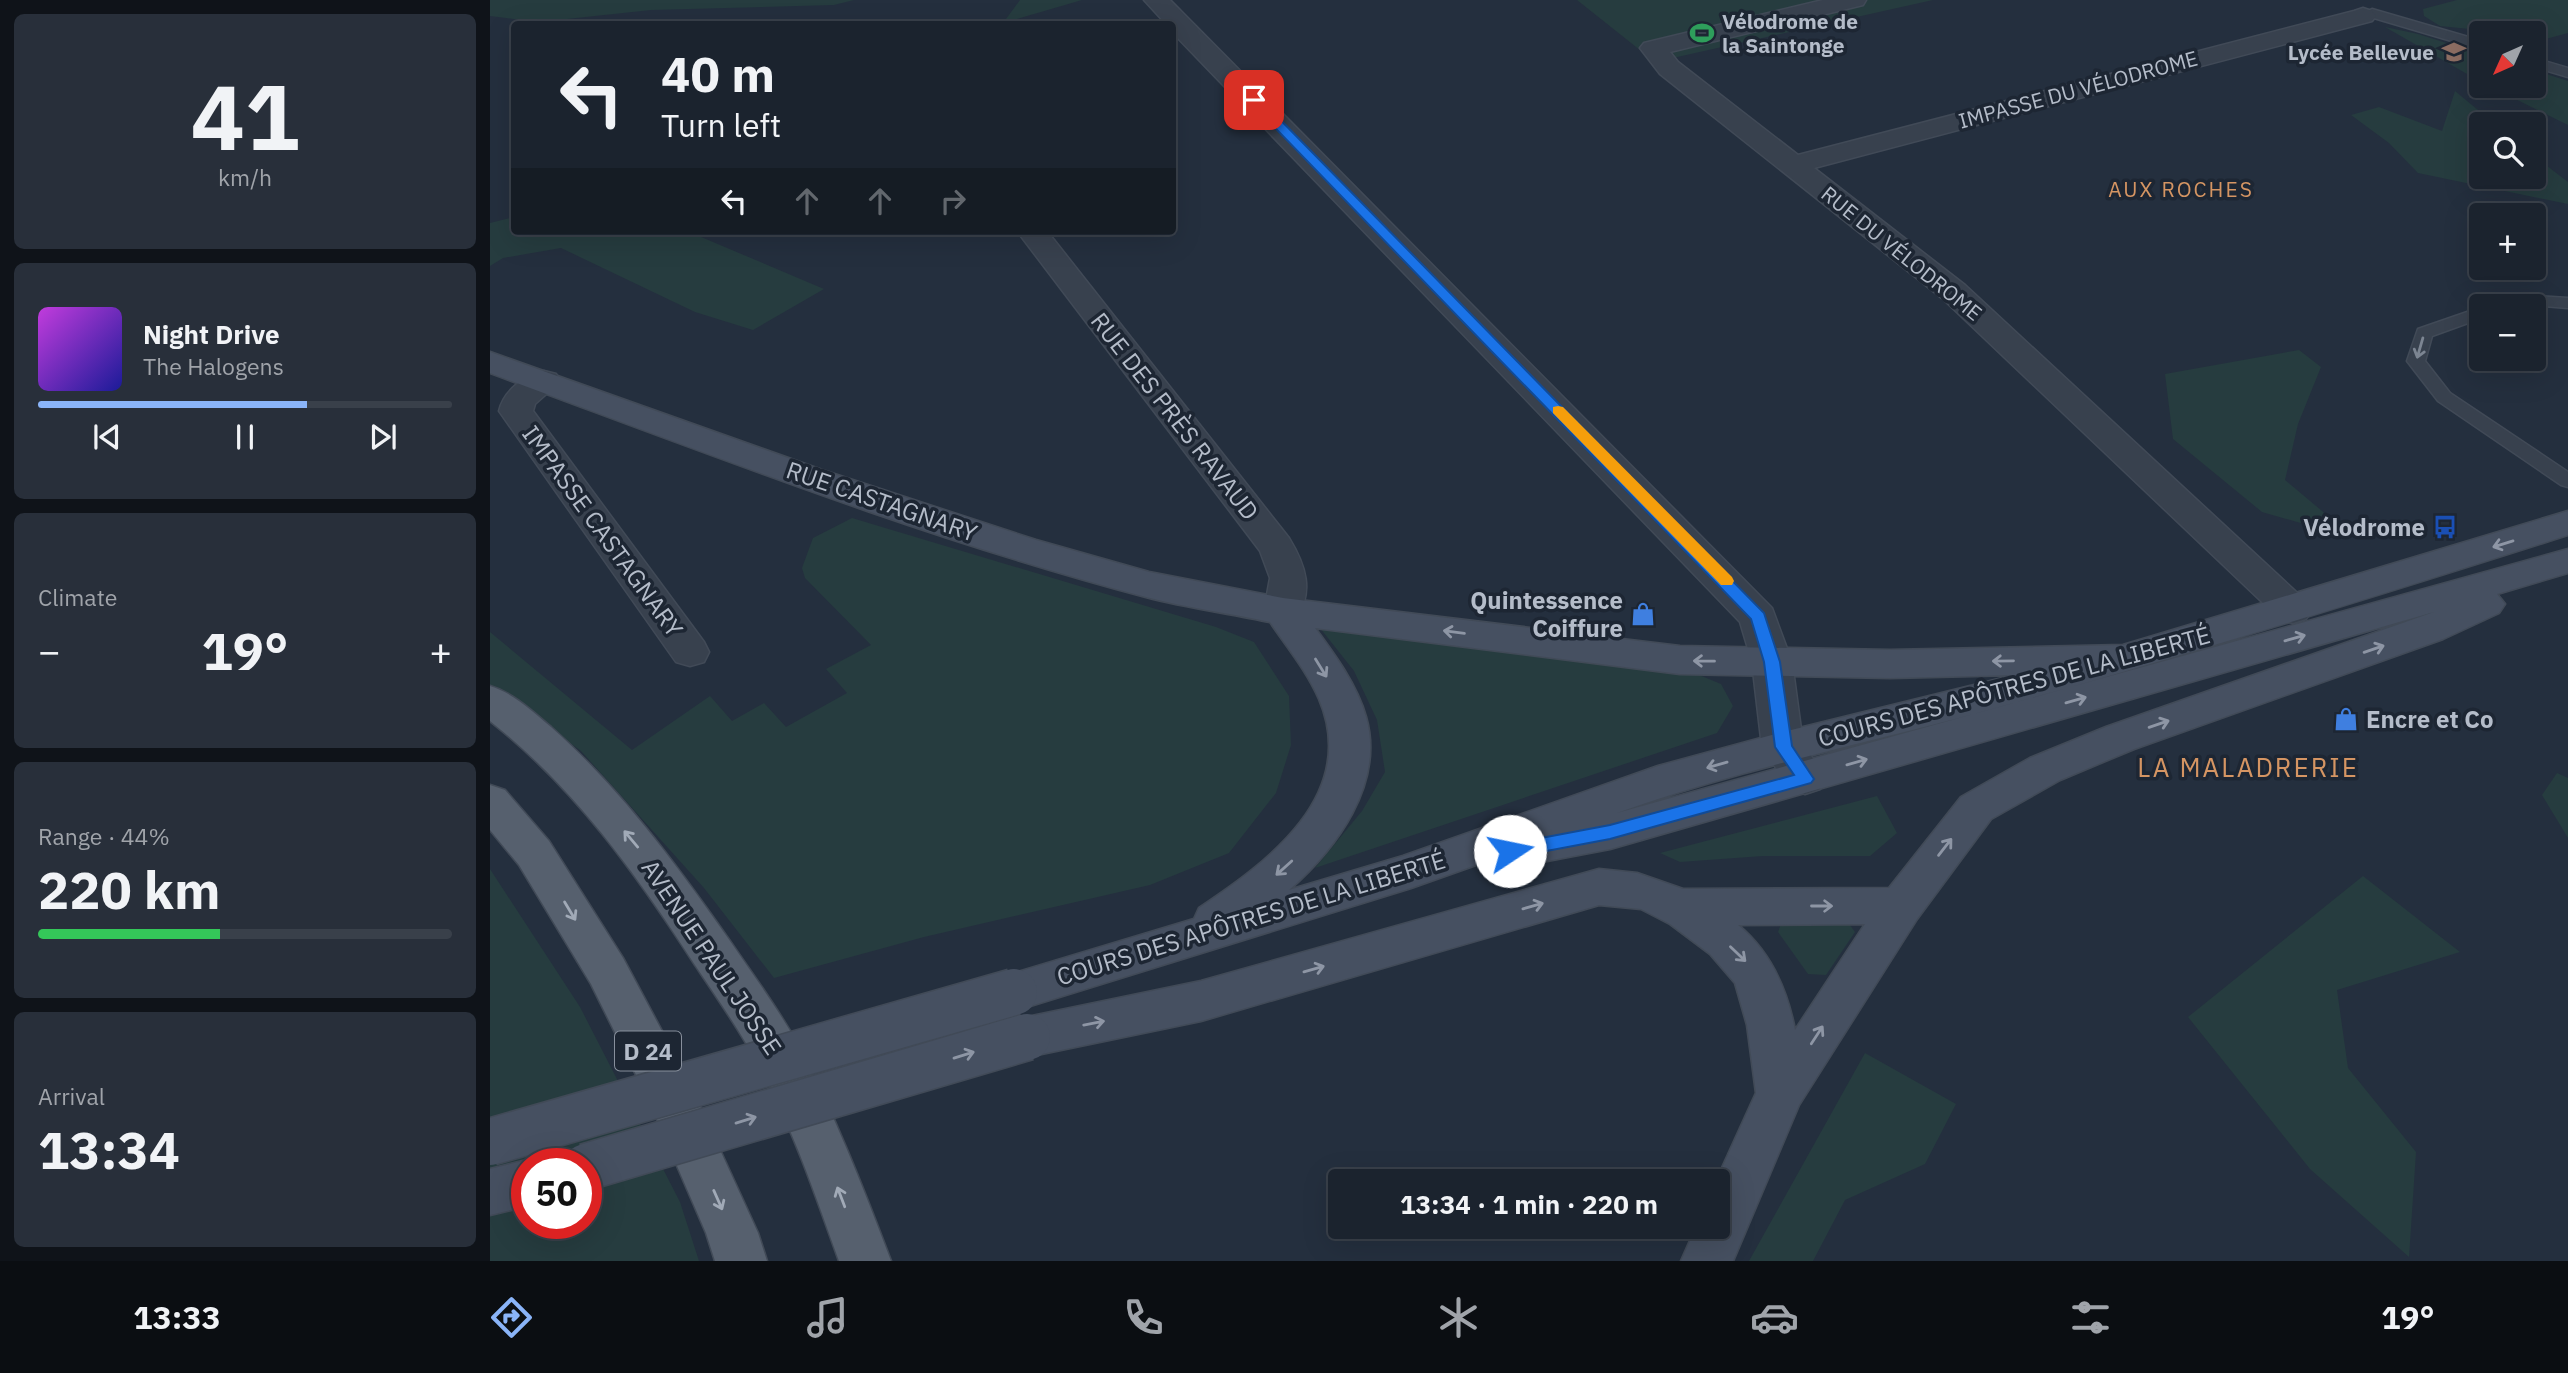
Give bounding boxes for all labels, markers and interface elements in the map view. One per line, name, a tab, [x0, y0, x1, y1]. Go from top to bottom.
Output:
place label: Vélodrome de la Saintonge	[1722, 7, 1858, 59]
sports icon: Vélodrome de la Saintonge	[1688, 19, 1716, 47]
north arrow	[2469, 21, 2546, 98]
map controls	[2469, 21, 2546, 371]
place label: Lycée Bellevue	[2288, 38, 2434, 66]
school or university icon: Lycée Bellevue	[2440, 38, 2468, 66]
text: 40 m	[661, 42, 775, 105]
street label: IMPASSE DU VÉLODROME	[1955, 44, 2201, 134]
icon: left	[546, 49, 637, 140]
text: 41	[190, 57, 300, 175]
pin	[1224, 70, 1284, 130]
icon: arrive	[1235, 81, 1273, 119]
text: Turn left	[661, 104, 781, 146]
button: search	[2469, 112, 2546, 189]
text: km/h	[218, 162, 272, 192]
district label: AUX ROCHES	[2108, 175, 2254, 203]
street label: RUE DU VÉLODROME	[1816, 179, 1988, 327]
icon: left	[715, 182, 753, 220]
icon: ahead	[788, 182, 826, 220]
icon: ahead	[861, 182, 899, 220]
icon: right	[934, 182, 972, 220]
button: +	[2469, 203, 2546, 280]
button: −	[2469, 294, 2546, 371]
street label: RUE DES PRÈS RAVAUD	[1084, 306, 1266, 526]
text: Night Drive	[143, 317, 280, 351]
one-way arrow	[2412, 337, 2425, 359]
text: The Halogens	[143, 351, 284, 381]
icon: previous	[88, 418, 126, 456]
icon: pause	[226, 418, 264, 456]
icon: next	[364, 418, 402, 456]
street label: IMPASSE CASTAGNARY	[515, 419, 691, 643]
street label: RUE CASTAGNARY	[782, 453, 982, 549]
place label: Vélodrome	[2303, 511, 2425, 543]
bus stop icon: Vélodrome	[2431, 513, 2459, 541]
one-way arrow	[2492, 538, 2514, 551]
text: Climate	[38, 582, 117, 612]
place label: Quintessence Coiffure	[1470, 584, 1623, 644]
shop icon: Quintessence Coiffure	[1629, 600, 1657, 628]
text: 19°	[202, 617, 288, 684]
street label: COURS DES APÔTRES DE LA LIBERTÉ	[1814, 618, 2214, 754]
one-way arrow	[1443, 625, 1465, 638]
text: −	[38, 626, 61, 675]
text: +	[429, 626, 452, 675]
one-way arrow	[2284, 630, 2306, 643]
one-way arrow	[2362, 642, 2384, 654]
one-way arrow	[1693, 654, 1716, 667]
one-way arrow	[1992, 654, 2015, 668]
one-way arrow	[1314, 657, 1328, 677]
one-way arrow	[2064, 693, 2087, 706]
place label: Encre et Co	[2366, 703, 2494, 735]
shop icon: Encre et Co	[2332, 705, 2360, 733]
one-way arrow	[2148, 717, 2170, 730]
district label: LA MALADRERIE	[2137, 750, 2359, 784]
one-way arrow	[1846, 755, 1868, 768]
one-way arrow	[1707, 760, 1729, 773]
position arrow	[1473, 814, 1547, 888]
text: Range · 44%	[38, 821, 170, 851]
one-way arrow	[623, 831, 639, 849]
one-way arrow	[1937, 838, 1952, 857]
street label: COURS DES APÔTRES DE LA LIBERTÉ	[1053, 844, 1449, 992]
street label: AVENUE PAUL JOSSE	[635, 853, 789, 1061]
text: 220 km	[38, 856, 220, 923]
one-way arrow	[1275, 860, 1293, 876]
one-way arrow	[1522, 899, 1544, 912]
one-way arrow	[1810, 899, 1833, 913]
one-way arrow	[563, 900, 577, 920]
one-way arrow	[1729, 946, 1746, 963]
one-way arrow	[1303, 961, 1325, 974]
one-way arrow	[1082, 1016, 1105, 1029]
one-way arrow	[1811, 1026, 1825, 1046]
road number: D 24	[615, 1032, 681, 1070]
one-way arrow	[953, 1048, 975, 1061]
text: Arrival	[38, 1081, 105, 1111]
one-way arrow	[734, 1112, 756, 1125]
text: 13:34	[38, 1116, 180, 1183]
speed limit sign: 50	[511, 1148, 602, 1239]
one-way arrow	[834, 1187, 847, 1209]
text: 13:34 · 1 min · 220 m	[1400, 1187, 1658, 1221]
one-way arrow	[712, 1189, 725, 1210]
icon: directions	[487, 1293, 536, 1342]
icon: music	[803, 1293, 852, 1342]
icon: phone	[1119, 1293, 1168, 1342]
icon: climate	[1434, 1293, 1483, 1342]
icon: car	[1750, 1293, 1799, 1342]
icon: filters	[2066, 1293, 2115, 1342]
text: 13:33	[133, 1296, 221, 1338]
text: 19°	[2381, 1296, 2435, 1338]

